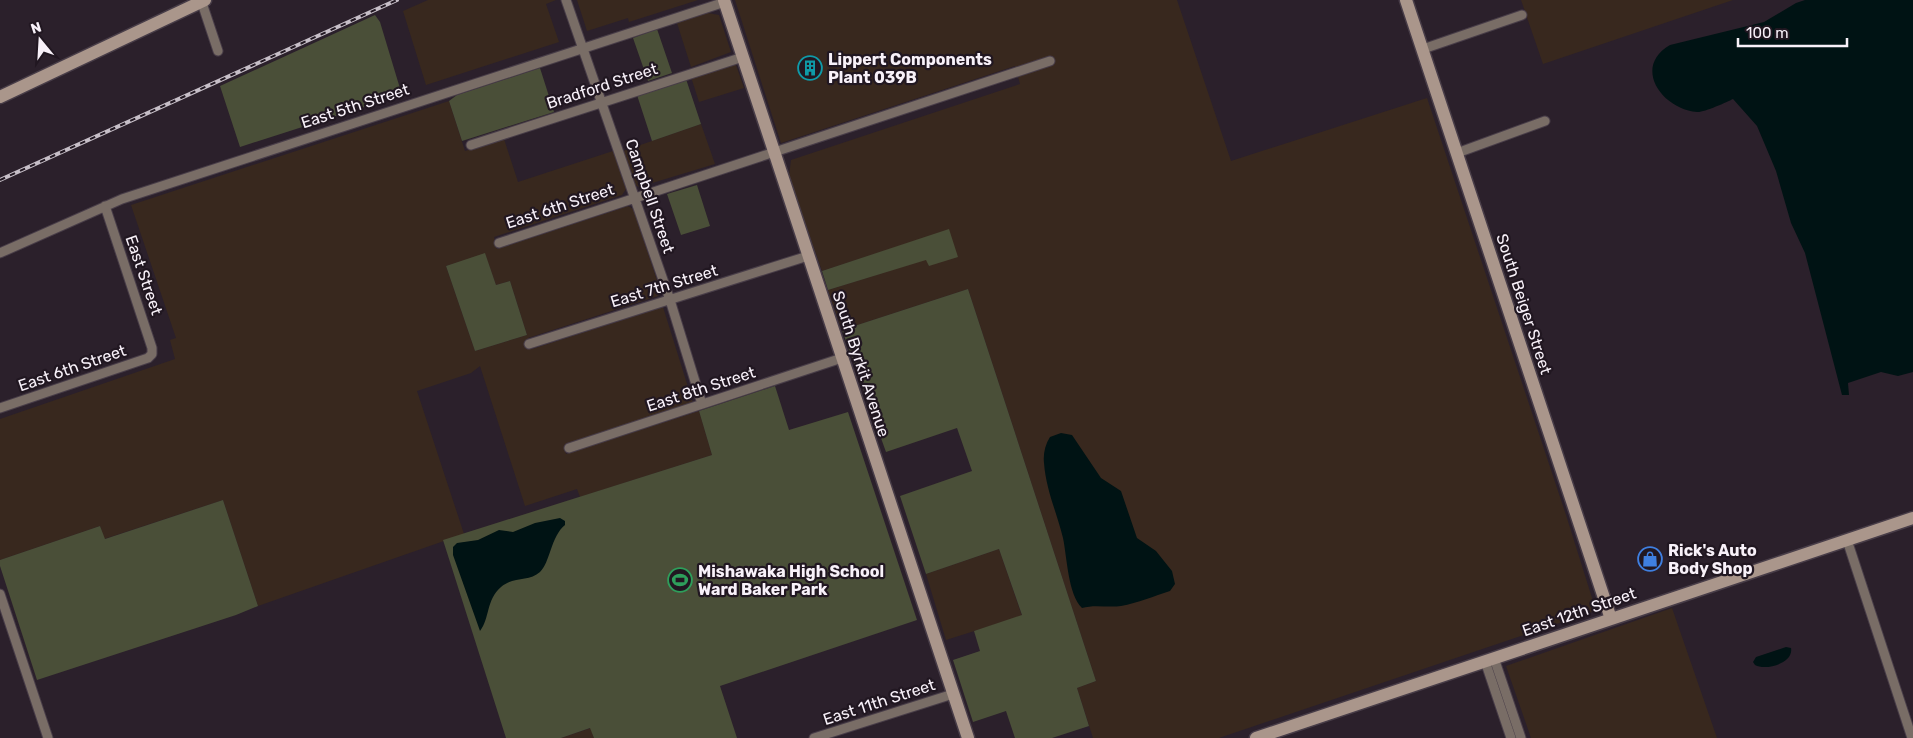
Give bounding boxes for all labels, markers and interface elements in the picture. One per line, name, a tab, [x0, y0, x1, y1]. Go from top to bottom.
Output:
north arrow	[15, 15, 65, 65]
scale bar	[1738, 15, 1847, 47]
text: N	[29, 18, 44, 38]
text: 100 m	[1746, 24, 1788, 42]
place label: Lippert Components Plant 039B	[828, 50, 992, 87]
building icon: Lippert Components Plant 039B	[797, 55, 823, 81]
street label: Bradford Street	[544, 59, 660, 113]
street label: East 5th Street	[299, 80, 411, 132]
street label: Campbell Street	[622, 136, 678, 256]
street label: East 6th Street	[503, 180, 617, 232]
street label: South Beiger Street	[1492, 231, 1556, 377]
street label: East Street	[121, 233, 167, 317]
street label: East 7th Street	[608, 261, 720, 311]
street label: South Byrkit Avenue	[828, 289, 894, 439]
street label: East 6th Street	[16, 341, 128, 395]
street label: East 8th Street	[644, 362, 758, 416]
place label: Rick's Auto Body Shop	[1668, 541, 1757, 578]
shop icon: Rick's Auto Body Shop	[1637, 546, 1663, 572]
place label: Mishawaka High School Ward Baker Park	[698, 562, 884, 599]
sports icon: Mishawaka High School Ward Baker Park	[667, 567, 693, 593]
street label: East 12th Street	[1520, 584, 1638, 640]
street label: East 11th Street	[821, 675, 937, 729]

